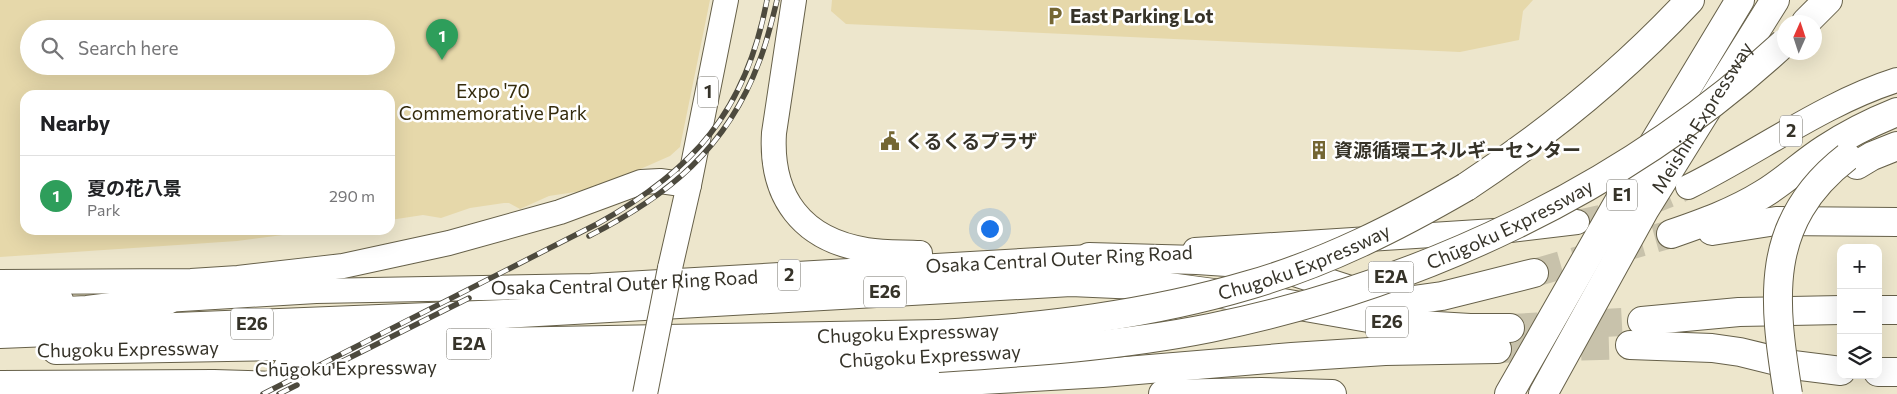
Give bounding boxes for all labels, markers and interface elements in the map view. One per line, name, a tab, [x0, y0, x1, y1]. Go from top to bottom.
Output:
place label: East Parking Lot	[1070, 4, 1214, 27]
parking icon: East Parking Lot	[1044, 5, 1066, 27]
north arrow	[1777, 15, 1822, 60]
pin: 1	[426, 19, 458, 60]
search box	[20, 20, 395, 75]
icon: search	[38, 34, 66, 62]
text: Search here	[78, 36, 178, 59]
street label: Meishin Expressway	[1646, 37, 1757, 197]
road number: 1	[698, 76, 718, 108]
park label: Expo '70 Commemorative Park	[399, 79, 587, 124]
text: Nearby	[40, 110, 110, 135]
road number: 2	[1780, 115, 1802, 146]
place label: くるくるプラザ	[905, 129, 1037, 152]
public building icon: くるくるプラザ	[879, 130, 901, 152]
place label: 資源循環エネルギーセンター	[1334, 138, 1581, 161]
building icon: 資源循環エネルギーセンター	[1308, 139, 1330, 161]
street label: Chūgoku Expressway	[1423, 174, 1597, 274]
text: 夏の花八景	[87, 176, 182, 199]
road number: E1	[1607, 180, 1637, 210]
text: 1	[52, 186, 60, 205]
text: 290 m	[329, 186, 375, 205]
text: Park	[87, 200, 120, 219]
your location	[977, 216, 1003, 242]
street label: Chugoku Expressway	[1215, 218, 1394, 304]
street label: Osaka Central Outer Ring Road	[925, 240, 1193, 277]
map controls	[1837, 244, 1882, 379]
button: +	[1837, 244, 1882, 289]
road number: 2	[778, 260, 800, 290]
road number: E2A	[1368, 262, 1414, 292]
street label: Osaka Central Outer Ring Road	[491, 264, 759, 299]
road number: E26	[864, 276, 906, 308]
button: −	[1837, 289, 1882, 334]
road number: E26	[1366, 306, 1408, 338]
road number: E26	[231, 308, 273, 339]
street label: Chugoku Expressway	[817, 318, 1000, 347]
road number: E2A	[446, 328, 492, 359]
button: layers	[1837, 334, 1882, 379]
street label: Chugoku Expressway	[37, 335, 219, 362]
street label: Chūgoku Expressway	[838, 339, 1022, 372]
street label: Chūgoku Expressway	[255, 354, 437, 381]

